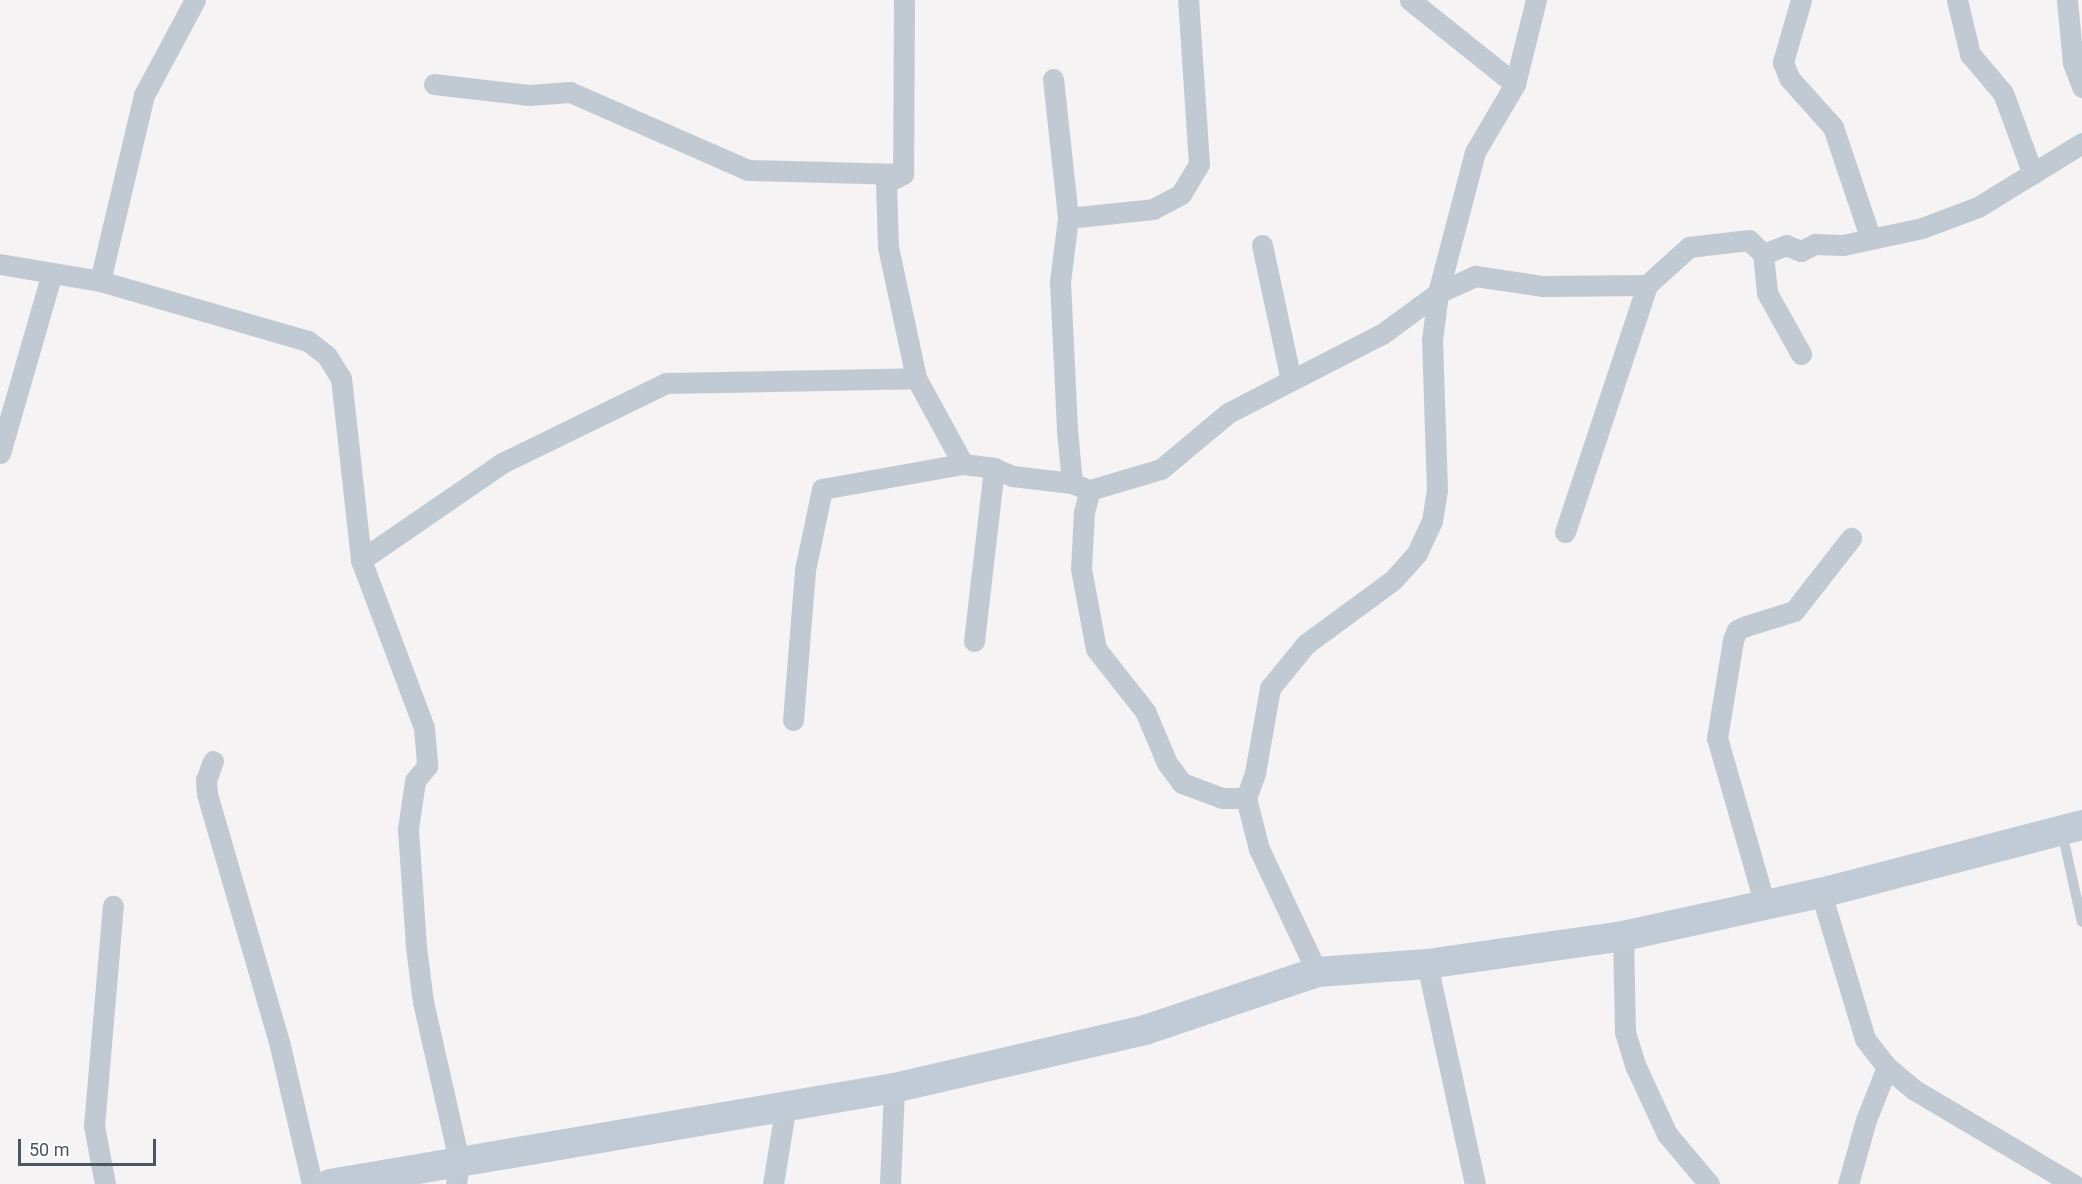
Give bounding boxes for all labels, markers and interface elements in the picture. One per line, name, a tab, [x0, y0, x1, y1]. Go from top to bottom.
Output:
scale bar	[21, 1127, 159, 1165]
text: 50 m	[29, 1139, 69, 1160]

